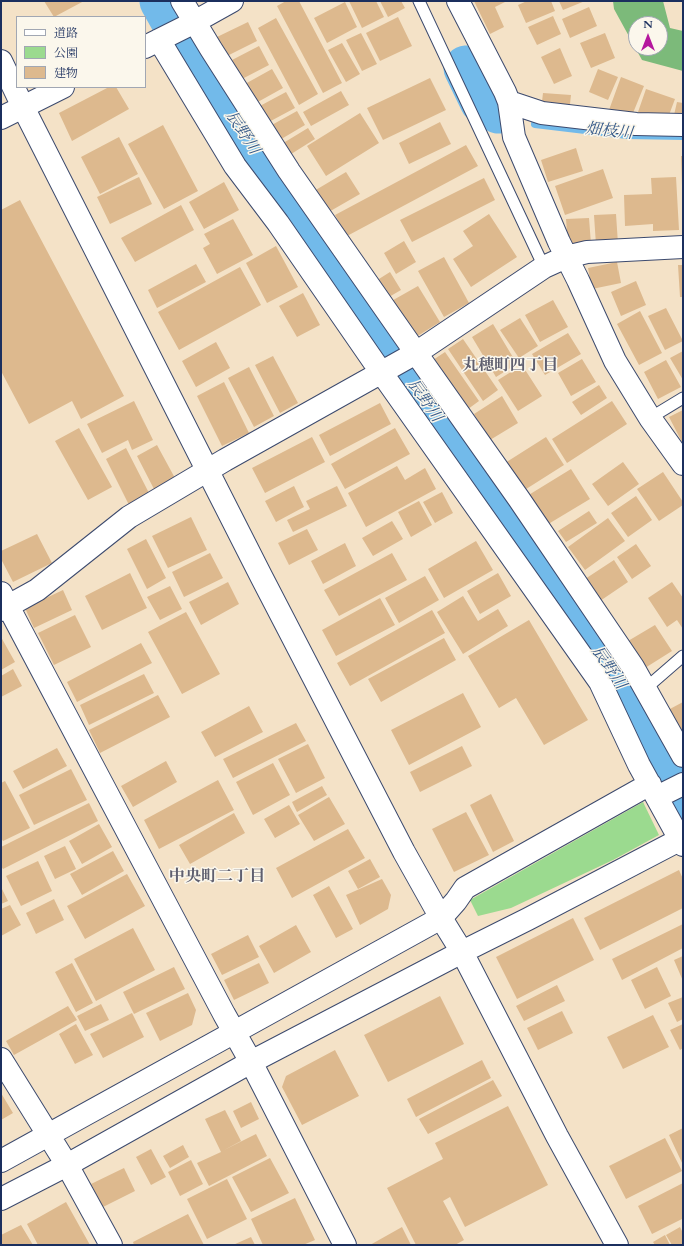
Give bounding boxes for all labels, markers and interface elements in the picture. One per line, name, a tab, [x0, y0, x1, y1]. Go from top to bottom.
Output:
legend	[16, 16, 146, 88]
north arrow	[628, 16, 668, 56]
text: N	[643, 17, 653, 32]
text: 道路	[54, 25, 78, 41]
text: 公園	[54, 45, 78, 61]
text: 建物	[54, 65, 78, 81]
water label: 辰野川	[221, 108, 263, 158]
water label: 畑枝川	[584, 120, 634, 144]
district label: 丸穂町四丁目	[462, 356, 558, 376]
water label: 辰野川	[402, 376, 446, 426]
water label: 辰野川	[587, 643, 629, 693]
district label: 中央町二丁目	[169, 867, 265, 887]

